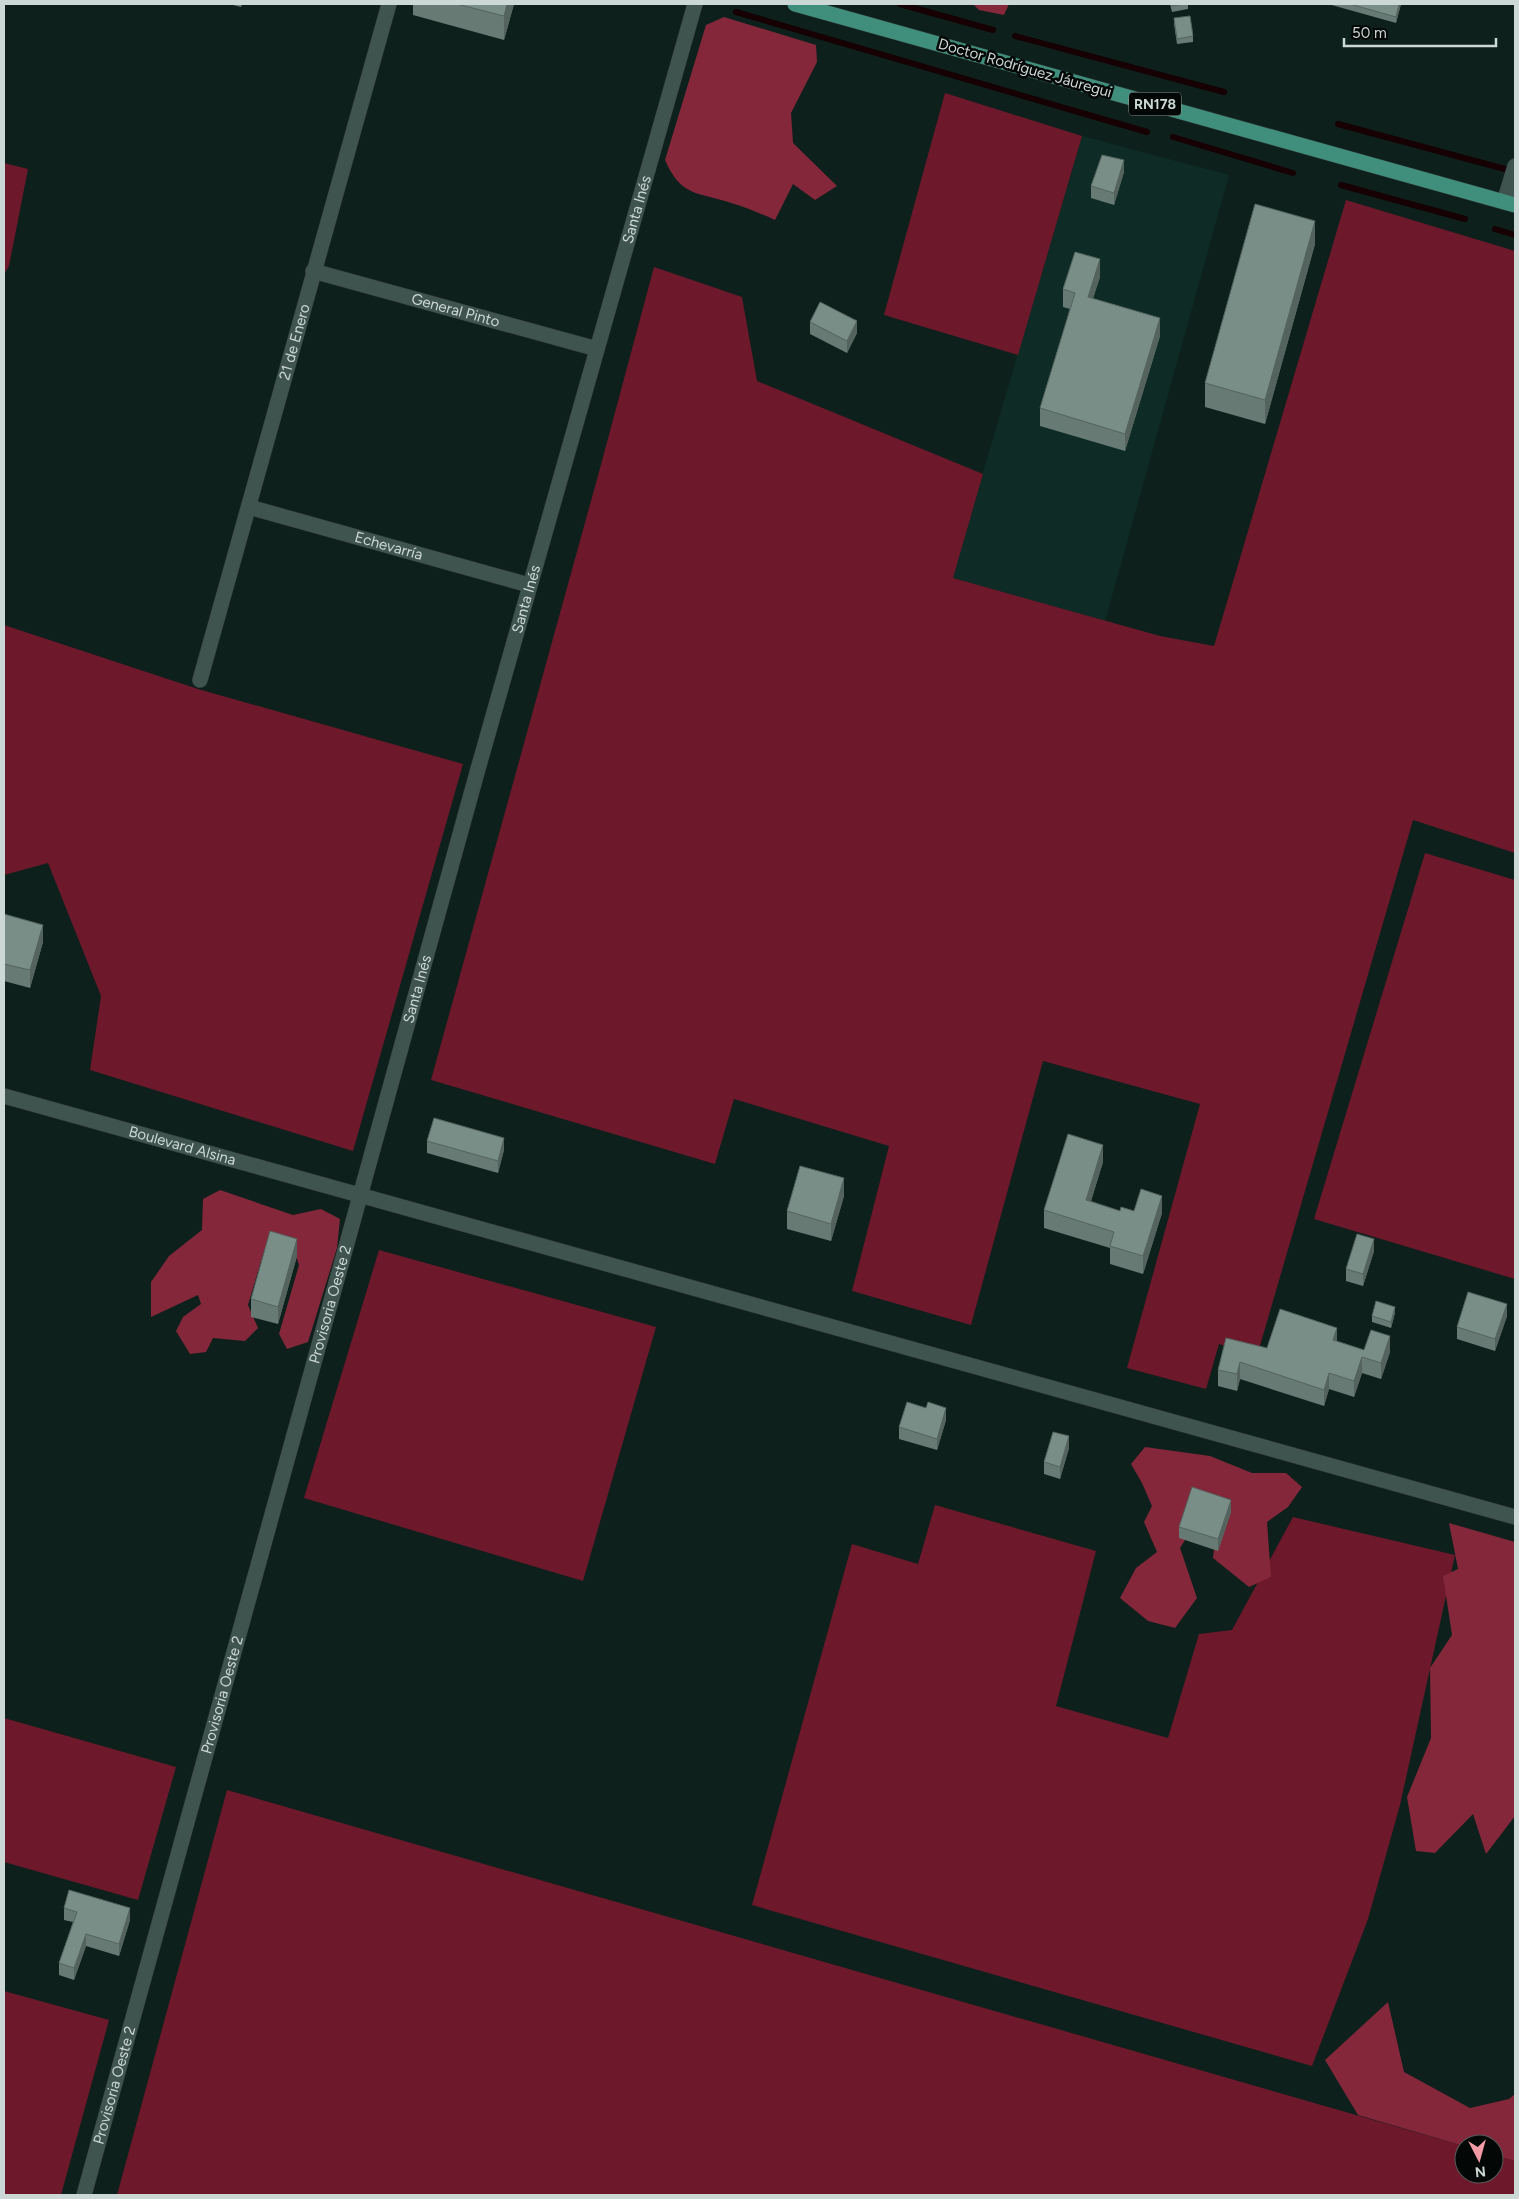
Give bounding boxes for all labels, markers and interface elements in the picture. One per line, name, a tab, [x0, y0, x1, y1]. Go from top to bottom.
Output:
scale bar	[1344, 15, 1496, 47]
text: 50 m	[1352, 24, 1387, 42]
street label: Doctor Rodríguez Jáuregui	[936, 35, 1114, 101]
road number: RN178	[1129, 92, 1181, 116]
street label: Santa Inés	[619, 173, 655, 246]
street label: General Pinto	[410, 289, 502, 331]
street label: 21 de Enero	[275, 302, 314, 382]
street label: Echevarría	[353, 528, 425, 564]
street label: Santa Inés	[508, 563, 544, 635]
street label: Santa Inés	[399, 953, 435, 1025]
street label: Boulevard Alsina	[127, 1122, 238, 1169]
street label: Provisoria Oeste 2	[305, 1243, 355, 1366]
street label: Provisoria Oeste 2	[197, 1634, 247, 1756]
street label: Provisoria Oeste 2	[89, 2024, 139, 2146]
north arrow	[1454, 2134, 1504, 2184]
text: N	[1474, 2162, 1487, 2180]

